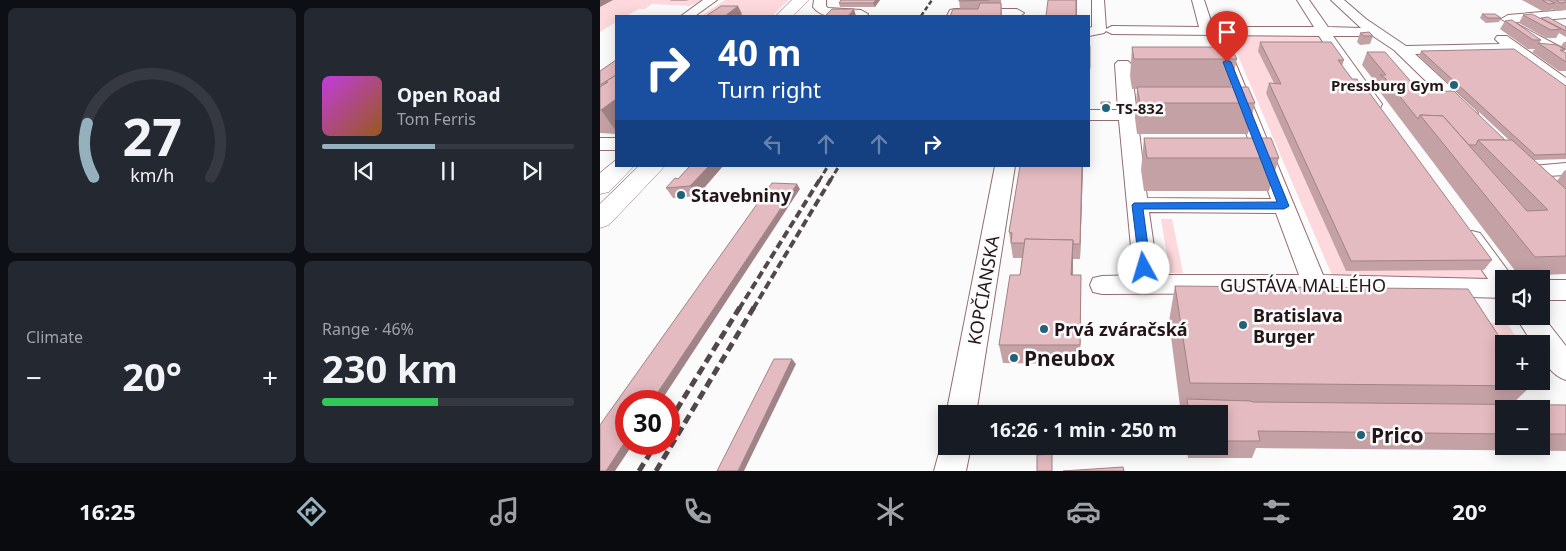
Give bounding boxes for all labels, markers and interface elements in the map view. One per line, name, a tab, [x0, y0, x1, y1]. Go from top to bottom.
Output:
pin	[1206, 11, 1248, 62]
icon: arrive	[1213, 18, 1241, 46]
text: 40 m	[718, 29, 801, 76]
icon: right	[635, 35, 700, 100]
text: Turn right	[718, 74, 821, 104]
place label: Pressburg Gym	[1331, 75, 1444, 95]
marker: Pressburg Gym	[1448, 79, 1460, 91]
text: Open Road	[397, 82, 500, 108]
place label: TS-832	[1116, 98, 1164, 118]
text: 27	[122, 100, 182, 171]
marker: TS-832	[1100, 102, 1112, 114]
text: Tom Ferris	[397, 108, 476, 130]
icon: left	[759, 130, 787, 158]
icon: ahead	[812, 130, 840, 158]
icon: ahead	[865, 130, 893, 158]
icon: right	[918, 130, 946, 158]
icon: previous	[350, 157, 378, 185]
icon: pause	[434, 157, 462, 185]
icon: next	[518, 157, 546, 185]
text: km/h	[130, 163, 174, 187]
place label: Stavebniny	[691, 183, 792, 207]
marker: Stavebniny	[675, 189, 687, 201]
street label: KOPČIANSKA	[962, 233, 1005, 347]
position arrow	[1117, 241, 1169, 293]
map controls	[1495, 270, 1550, 455]
button: sound	[1495, 270, 1550, 325]
street label: GUSTÁVA MALLÉHO	[1220, 273, 1386, 297]
place label: Bratislava Burger	[1253, 303, 1343, 348]
place label: Prvá zváračská	[1054, 317, 1188, 341]
text: Range · 46%	[322, 318, 414, 340]
marker: Bratislava Burger	[1237, 319, 1249, 331]
marker: Prvá zváračská	[1038, 323, 1050, 335]
text: Climate	[26, 326, 83, 348]
button: +	[1495, 335, 1550, 390]
text: 230 km	[322, 342, 458, 394]
place label: Pneubox	[1024, 344, 1116, 372]
text: 20°	[122, 350, 182, 402]
marker: Pneubox	[1008, 352, 1020, 364]
text: −	[26, 358, 42, 396]
text: +	[262, 358, 278, 396]
speed limit sign: 30	[615, 390, 680, 455]
button: −	[1495, 400, 1550, 455]
text: 16:26 · 1 min · 250 m	[989, 417, 1177, 443]
place label: Prico	[1371, 421, 1424, 449]
marker: Prico	[1355, 429, 1367, 441]
icon: directions	[294, 494, 329, 529]
icon: music	[487, 494, 522, 529]
icon: phone	[680, 494, 715, 529]
icon: climate	[873, 494, 908, 529]
icon: car	[1066, 494, 1101, 529]
icon: filters	[1259, 494, 1294, 529]
text: 16:25	[79, 496, 136, 526]
text: 20°	[1452, 496, 1487, 526]

